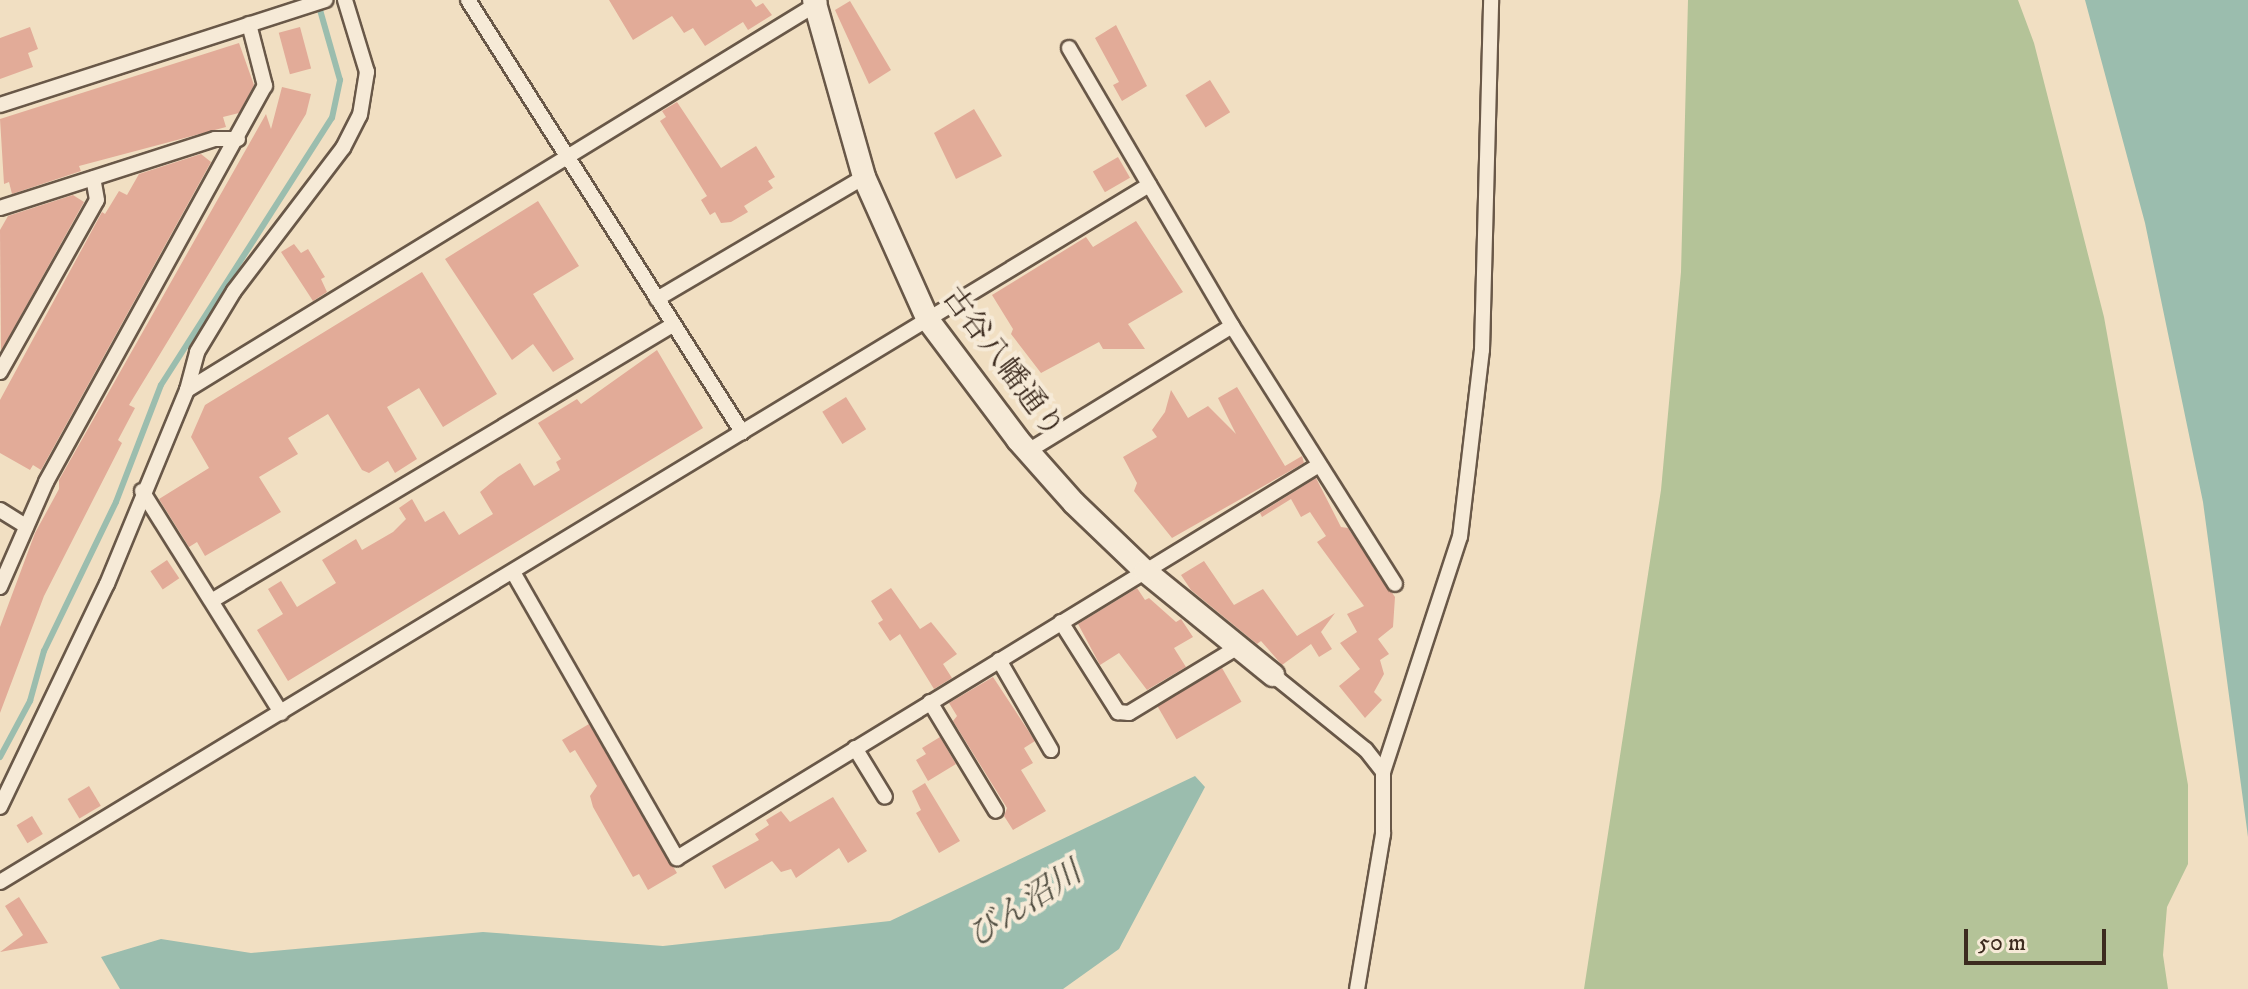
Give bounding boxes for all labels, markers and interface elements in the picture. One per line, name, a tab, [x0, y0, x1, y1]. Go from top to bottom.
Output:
street label: 古谷八幡通り	[933, 280, 1071, 446]
water label: びん沼川	[961, 854, 1089, 956]
scale bar	[1968, 913, 2110, 963]
text: 50 m	[1978, 928, 2026, 958]

